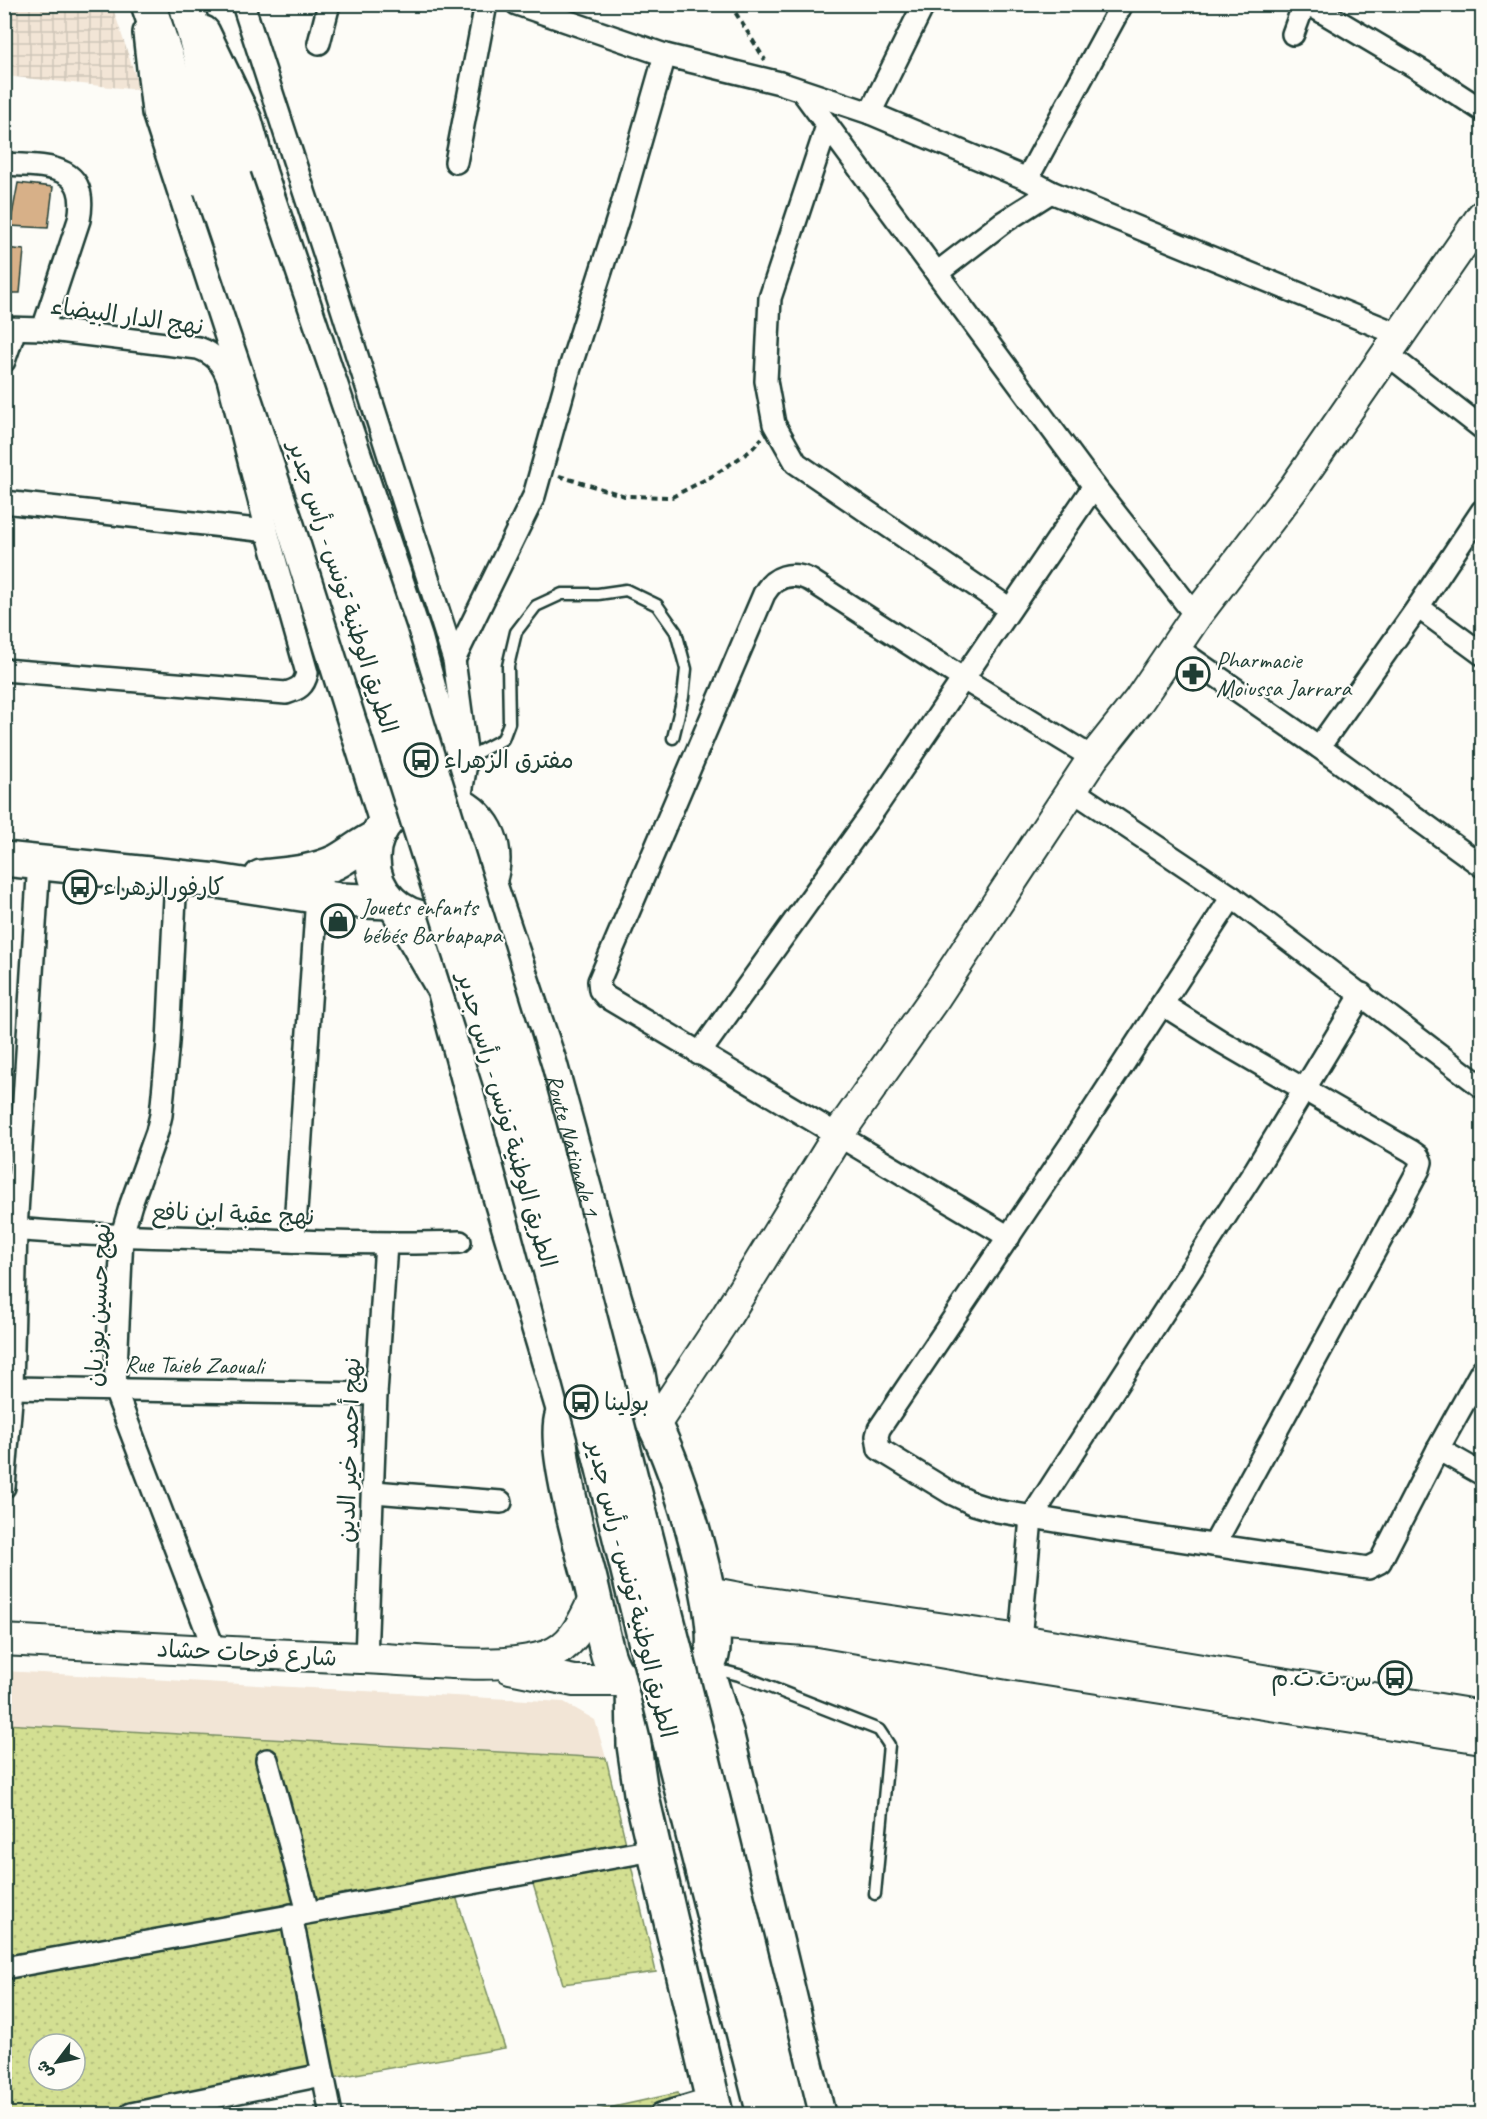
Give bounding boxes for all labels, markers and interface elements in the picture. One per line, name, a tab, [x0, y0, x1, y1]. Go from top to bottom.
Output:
street label: نهج الدار البيضاء	[48, 290, 206, 343]
street label: الطريق الوطنية تونس - رأس جدير	[281, 435, 405, 737]
place label: Pharmacie Moiussa Jarrara	[1216, 645, 1353, 703]
pharmacy icon: Pharmacie Moiussa Jarrara	[1175, 656, 1211, 692]
bus stop icon: مفترق الزهراء	[403, 742, 439, 778]
place label: مفترق الزهراء	[444, 745, 574, 775]
bus stop icon: كارفورالزهراء	[62, 869, 98, 905]
place label: كارفورالزهراء	[103, 872, 224, 903]
place label: Jouets enfants bébés Barbapapa	[360, 892, 503, 950]
shop icon: Jouets enfants bébés Barbapapa	[320, 903, 356, 939]
street label: الطريق الوطنية تونس - رأس جدير	[450, 967, 564, 1271]
street label: Route Nationale 1	[538, 1070, 607, 1221]
street label: نهج عقبة ابن نافع	[151, 1196, 315, 1234]
street label: نهج حسين بوزيان	[79, 1222, 118, 1388]
street label: Rue Taieb Zaouali	[124, 1349, 266, 1381]
street label: نهج أحمد خير الدين	[331, 1357, 368, 1543]
bus stop icon: بولينا	[563, 1384, 599, 1420]
place label: بولينا	[604, 1387, 649, 1417]
street label: الطريق الوطنية تونس - رأس جدير	[580, 1435, 684, 1741]
street label: شارع فرحات حشاد	[156, 1633, 338, 1675]
bus stop icon: س.ت.ت.م	[1377, 1660, 1413, 1696]
place label: س.ت.ت.م	[1271, 1663, 1372, 1696]
north arrow	[27, 2032, 87, 2092]
text: ش	[32, 2057, 58, 2082]

